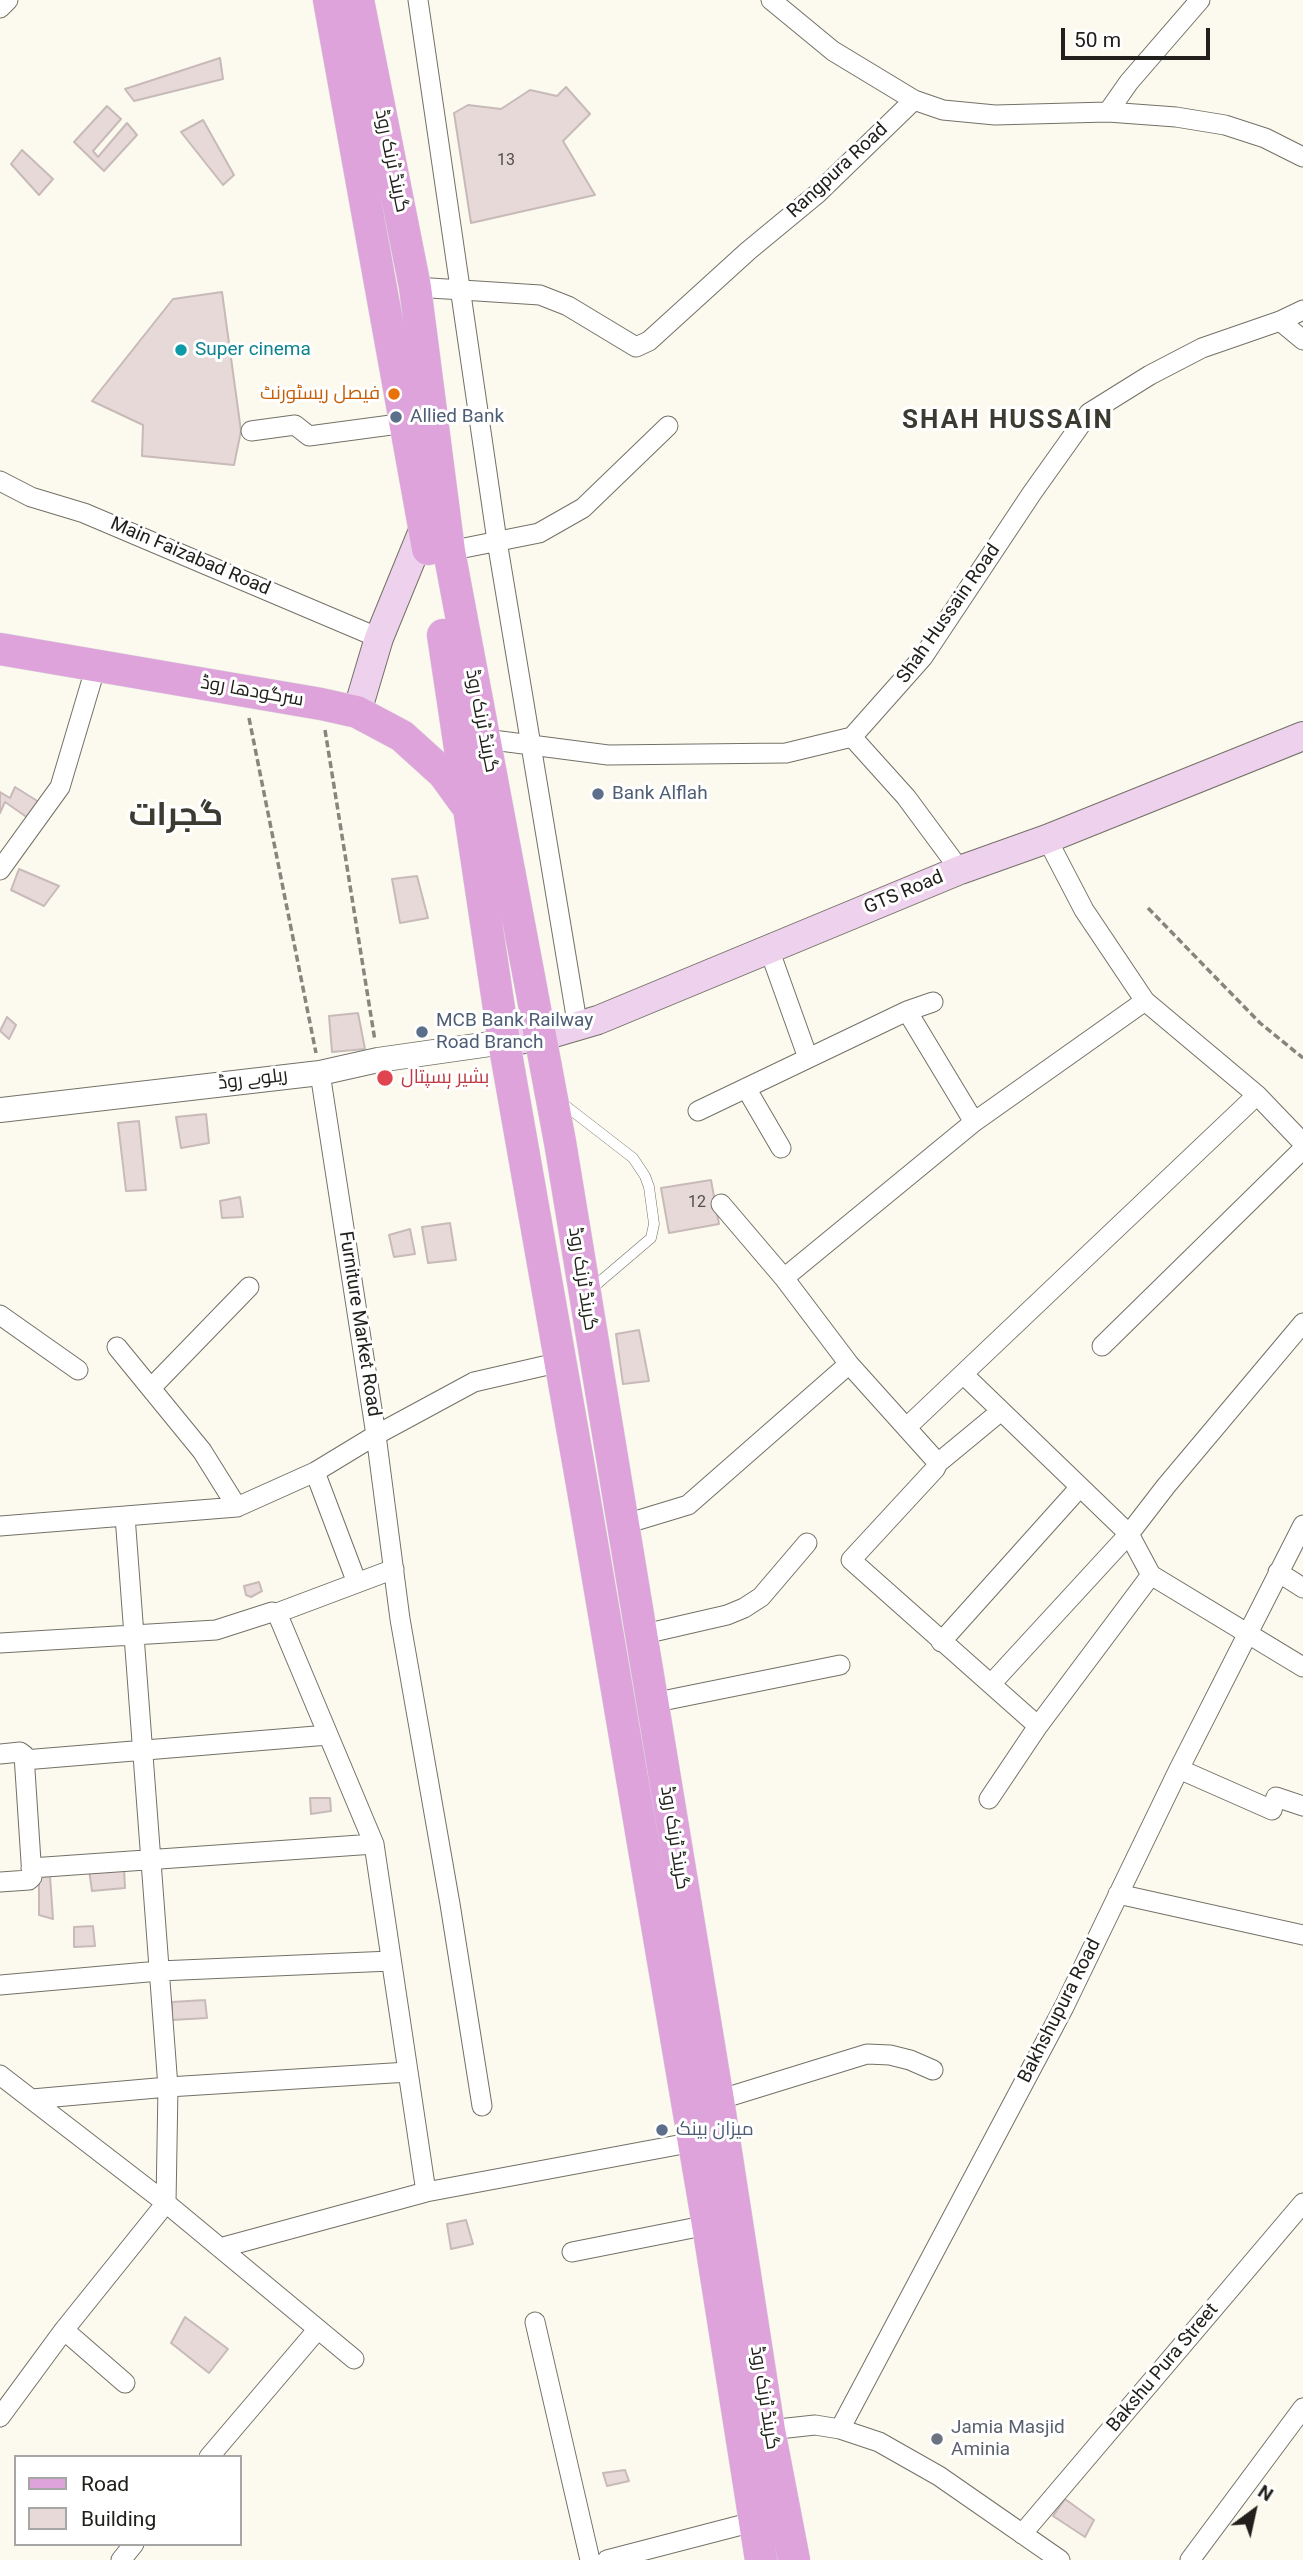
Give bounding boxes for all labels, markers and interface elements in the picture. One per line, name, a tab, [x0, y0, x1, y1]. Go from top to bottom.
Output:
scale bar	[1065, 14, 1214, 58]
text: 50 m	[1074, 28, 1121, 52]
street label: گرینڈ ٹرنک روڈ	[369, 107, 413, 215]
street label: Rangpura Road	[783, 119, 893, 223]
house number: 13	[497, 151, 515, 171]
place label: Super cinema	[195, 339, 311, 361]
marker: Super cinema	[173, 342, 189, 358]
place label: فیصل ریسٹورنٹ	[260, 383, 380, 405]
marker: فیصل ریسٹورنٹ	[386, 386, 402, 402]
district label: SHAH HUSSAIN	[904, 405, 1112, 437]
place label: Allied Bank	[410, 406, 504, 428]
marker: Allied Bank	[388, 409, 404, 425]
street label: Main Faizabad Road	[107, 513, 273, 601]
street label: Shah Hussain Road	[892, 540, 1006, 688]
street label: گرینڈ ٹرنک روڈ	[460, 667, 502, 775]
street label: سرگودھا روڈ	[199, 672, 305, 712]
place label: Bank Alflah	[612, 783, 708, 805]
marker: Bank Alflah	[590, 786, 606, 802]
district label: گجرات	[129, 797, 223, 837]
street label: GTS Road	[861, 866, 947, 920]
place label: MCB Bank Railway Road Branch	[436, 1010, 593, 1054]
marker: MCB Bank Railway Road Branch	[414, 1024, 430, 1040]
street label: ریلوے روڈ	[217, 1064, 289, 1096]
place label: بشیر ہسپتال	[401, 1067, 489, 1089]
marker: بشیر ہسپتال	[375, 1068, 395, 1088]
house number: 12	[688, 1193, 706, 1213]
street label: گرینڈ ٹرنک روڈ	[563, 1226, 601, 1332]
street label: Furniture Market Road	[333, 1230, 385, 1418]
street label: گرینڈ ٹرنک روڈ	[655, 1785, 693, 1891]
street label: Bakhshupura Road	[1014, 1935, 1106, 2087]
place label: میزان بینک	[676, 2119, 754, 2141]
marker: میزان بینک	[654, 2122, 670, 2138]
street label: Bakshu Pura Street	[1103, 2299, 1223, 2437]
street label: گرینڈ ٹرنک روڈ	[745, 2345, 783, 2451]
place label: Jamia Masjid Aminia	[951, 2417, 1065, 2461]
marker: Jamia Masjid Aminia	[929, 2431, 945, 2447]
legend	[14, 2455, 242, 2546]
text: Road	[81, 2472, 129, 2496]
north arrow	[1219, 2476, 1289, 2546]
text: N	[1254, 2480, 1278, 2506]
text: Building	[81, 2507, 156, 2531]

